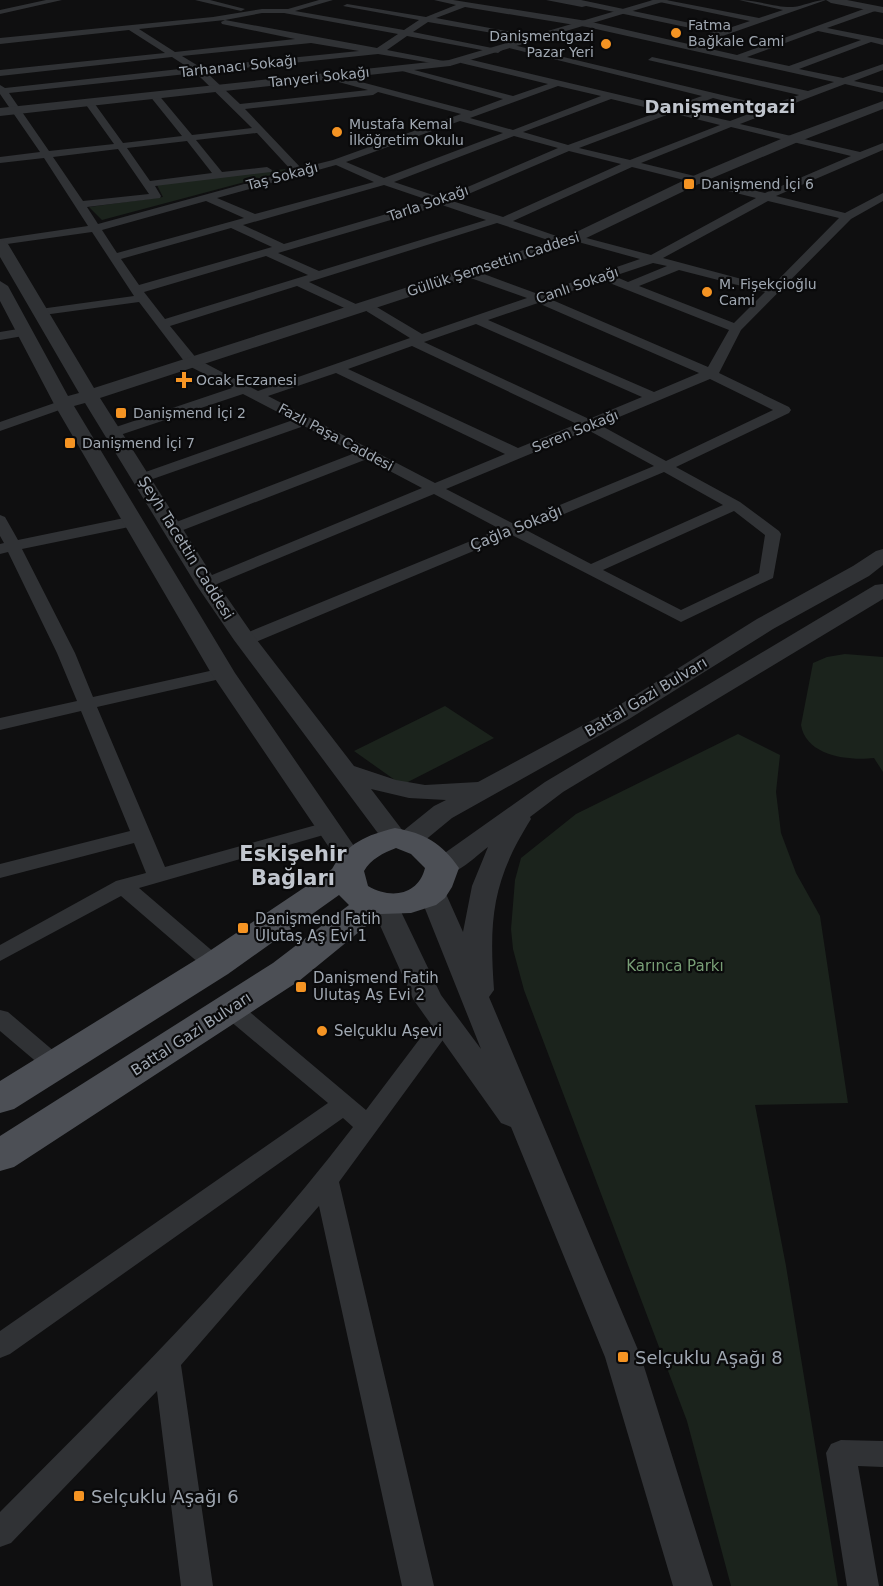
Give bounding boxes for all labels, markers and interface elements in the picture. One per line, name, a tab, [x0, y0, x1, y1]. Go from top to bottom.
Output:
place label: Fatma Bağkale Cami	[688, 17, 784, 49]
marker: Fatma Bağkale Cami	[669, 26, 683, 40]
place label: Danişmentgazi Pazar Yeri	[489, 28, 594, 60]
marker: Danişmentgazi Pazar Yeri	[599, 37, 613, 51]
street label: Tarhanacı Sokağı	[178, 52, 297, 80]
street label: Tanyeri Sokağı	[267, 64, 370, 90]
district label: Danişmentgazi	[645, 96, 795, 117]
place label: Mustafa Kemal İlköğretim Okulu	[349, 116, 464, 148]
marker: Mustafa Kemal İlköğretim Okulu	[330, 125, 344, 139]
street label: Taş Sokağı	[244, 159, 319, 193]
place label: Danişmend İçi 6	[701, 175, 814, 192]
marker: Danişmend İçi 6	[682, 177, 696, 191]
street label: Tarla Sokağı	[385, 182, 470, 225]
street label: Güllük Şemsettin Caddesi	[405, 229, 581, 299]
street label: Canlı Sokağı	[534, 263, 620, 307]
place label: M. Fişekçioğlu Cami	[719, 276, 817, 308]
marker: M. Fişekçioğlu Cami	[700, 285, 714, 299]
place label: Ocak Eczanesi	[196, 372, 297, 388]
marker: Ocak Eczanesi	[177, 373, 191, 387]
street label: Fazlı Paşa Caddesi	[276, 400, 396, 474]
place label: Danişmend İçi 2	[133, 404, 246, 421]
marker: Danişmend İçi 2	[114, 406, 128, 420]
street label: Seren Sokağı	[530, 406, 620, 456]
place label: Danişmend İçi 7	[82, 434, 195, 451]
marker: Danişmend İçi 7	[63, 436, 77, 450]
street label: Şeyh Tacettin Caddesi	[135, 473, 237, 623]
street label: Çağla Sokağı	[468, 501, 564, 555]
street label: Battal Gazi Bulvarı	[582, 653, 710, 741]
district label: Eskişehir Bağları	[239, 842, 347, 890]
place label: Danişmend Fatih Ulutaş Aş Evi 1	[255, 910, 381, 945]
marker: Danişmend Fatih Ulutaş Aş Evi 1	[236, 921, 250, 935]
park label: Karınca Parkı	[626, 957, 724, 975]
place label: Danişmend Fatih Ulutaş Aş Evi 2	[313, 969, 439, 1004]
marker: Danişmend Fatih Ulutaş Aş Evi 2	[294, 980, 308, 994]
street label: Battal Gazi Bulvarı	[128, 988, 254, 1080]
place label: Selçuklu Aşevi	[334, 1022, 442, 1040]
marker: Selçuklu Aşevi	[315, 1024, 329, 1038]
place label: Selçuklu Aşağı 8	[635, 1347, 783, 1368]
marker: Selçuklu Aşağı 8	[616, 1350, 630, 1364]
place label: Selçuklu Aşağı 6	[91, 1486, 239, 1507]
marker: Selçuklu Aşağı 6	[72, 1489, 86, 1503]

